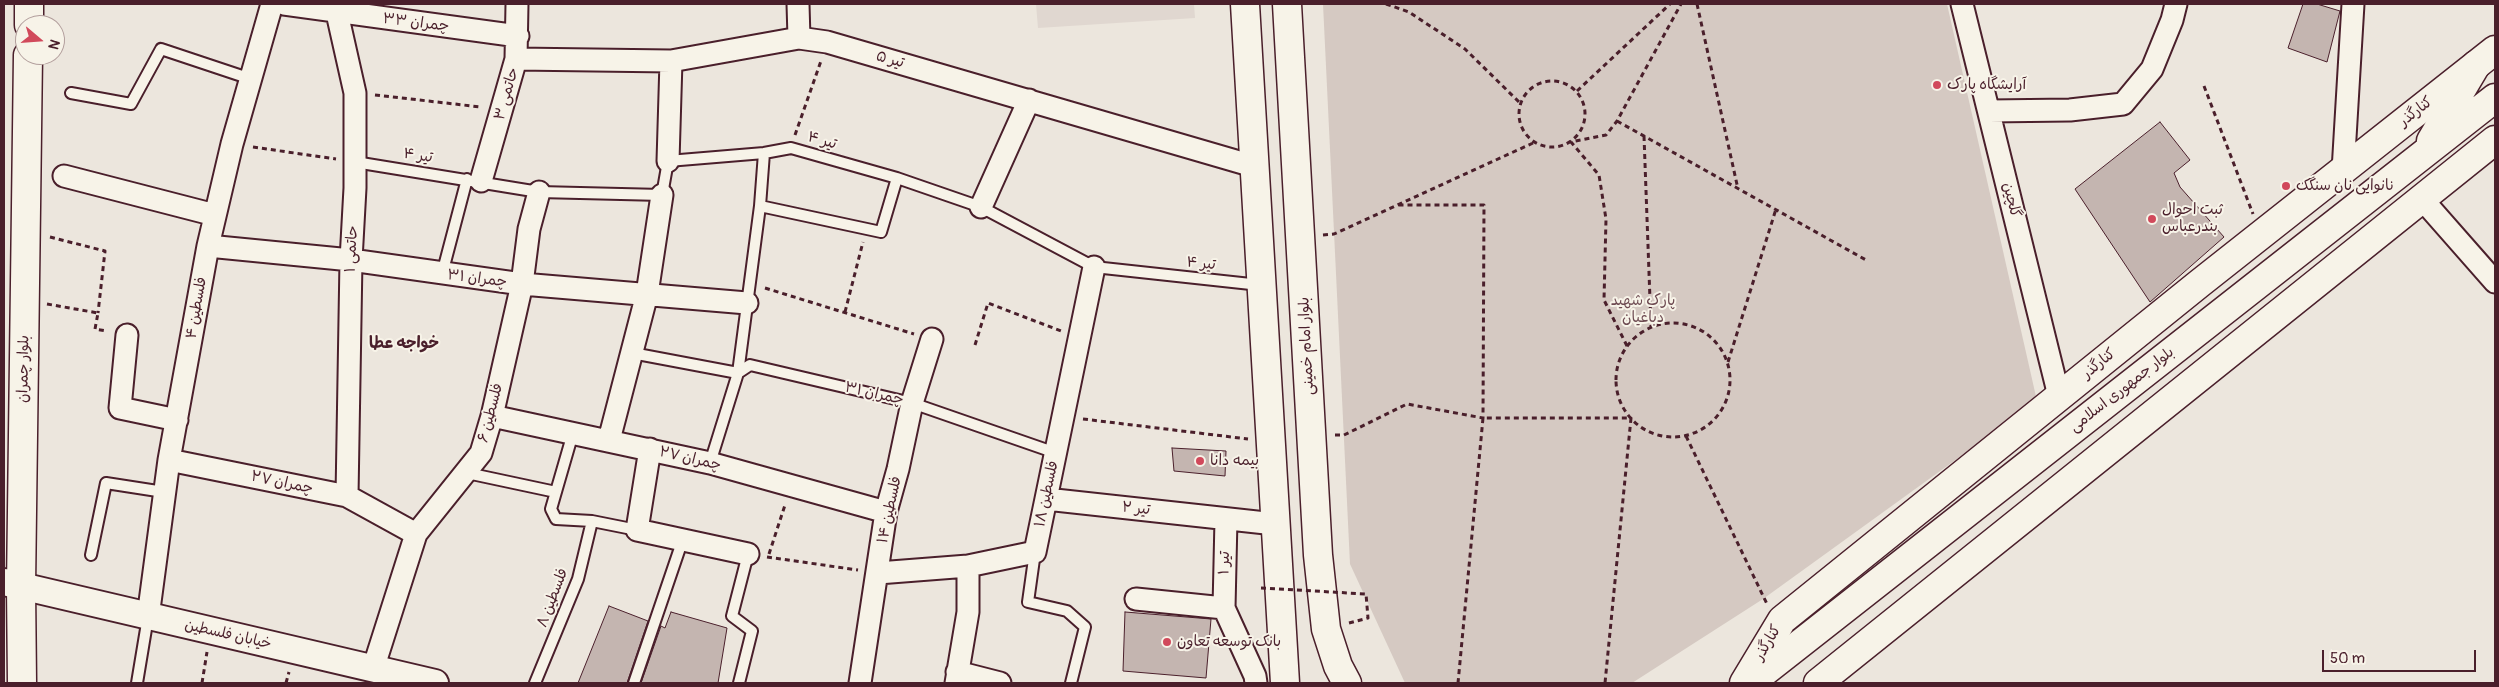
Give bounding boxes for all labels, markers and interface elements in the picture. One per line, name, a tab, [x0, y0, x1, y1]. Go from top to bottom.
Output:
street label: چمران ۳۳	[382, 10, 450, 36]
north arrow	[15, 15, 65, 65]
text: N	[44, 37, 63, 52]
street label: تیر ۵	[874, 47, 906, 73]
street label: حاتمی ۳	[491, 66, 523, 122]
place label: آرایشگاه پارک	[1947, 76, 2026, 94]
marker: آرایشگاه پارک	[1931, 79, 1943, 91]
street label: کنارگذر	[2395, 93, 2437, 131]
street label: تیر ۴	[805, 128, 839, 154]
street label: تیر ۴	[402, 145, 434, 167]
place label: نانوایی نان سنگک	[2296, 177, 2394, 195]
marker: نانوایی نان سنگک	[2280, 180, 2292, 192]
street label: گلچین	[1998, 181, 2024, 219]
place label: ثبت احوال بندرعباس	[2162, 201, 2223, 236]
marker: ثبت احوال بندرعباس	[2146, 213, 2158, 225]
street label: حاتمی ۱	[342, 225, 362, 273]
street label: تیر ۴	[1185, 254, 1217, 274]
street label: چمران ۳۱	[446, 266, 508, 292]
street label: فلسطین ۴	[183, 276, 211, 340]
park label: پارک شهید دباغیان	[1611, 292, 1675, 327]
street label: بلوار امام خمینی	[1295, 296, 1319, 396]
district label: خواجه عطا	[369, 334, 439, 354]
street label: بلوار چمران	[14, 335, 34, 403]
street label: بلوار جمهوری اسلامی	[2066, 344, 2178, 436]
street label: کنارگذر	[2078, 345, 2120, 383]
street label: چمران ۳۱	[843, 378, 905, 410]
street label: فلسطین ۶	[474, 381, 508, 445]
street label: چمران ۲۷	[657, 443, 723, 475]
place label: بیمه دانا	[1210, 452, 1259, 470]
marker: بیمه دانا	[1194, 455, 1206, 467]
street label: فلسطین ۱۸	[1031, 459, 1063, 529]
street label: چمران ۲۷	[249, 468, 315, 498]
street label: فلسطین ۱۴	[874, 475, 906, 545]
street label: تیر ۲	[1121, 499, 1151, 519]
street label: تیر ۱	[1216, 551, 1234, 575]
street label: فلسطین ۸	[533, 566, 573, 630]
street label: خیابان فلسطین	[183, 616, 273, 654]
street label: کنارگذر	[1750, 622, 1786, 664]
place label: بانک توسعه تعاون	[1177, 633, 1281, 651]
marker: بانک توسعه تعاون	[1161, 636, 1173, 648]
scale bar	[2324, 640, 2478, 672]
text: 50 m	[2330, 649, 2365, 668]

